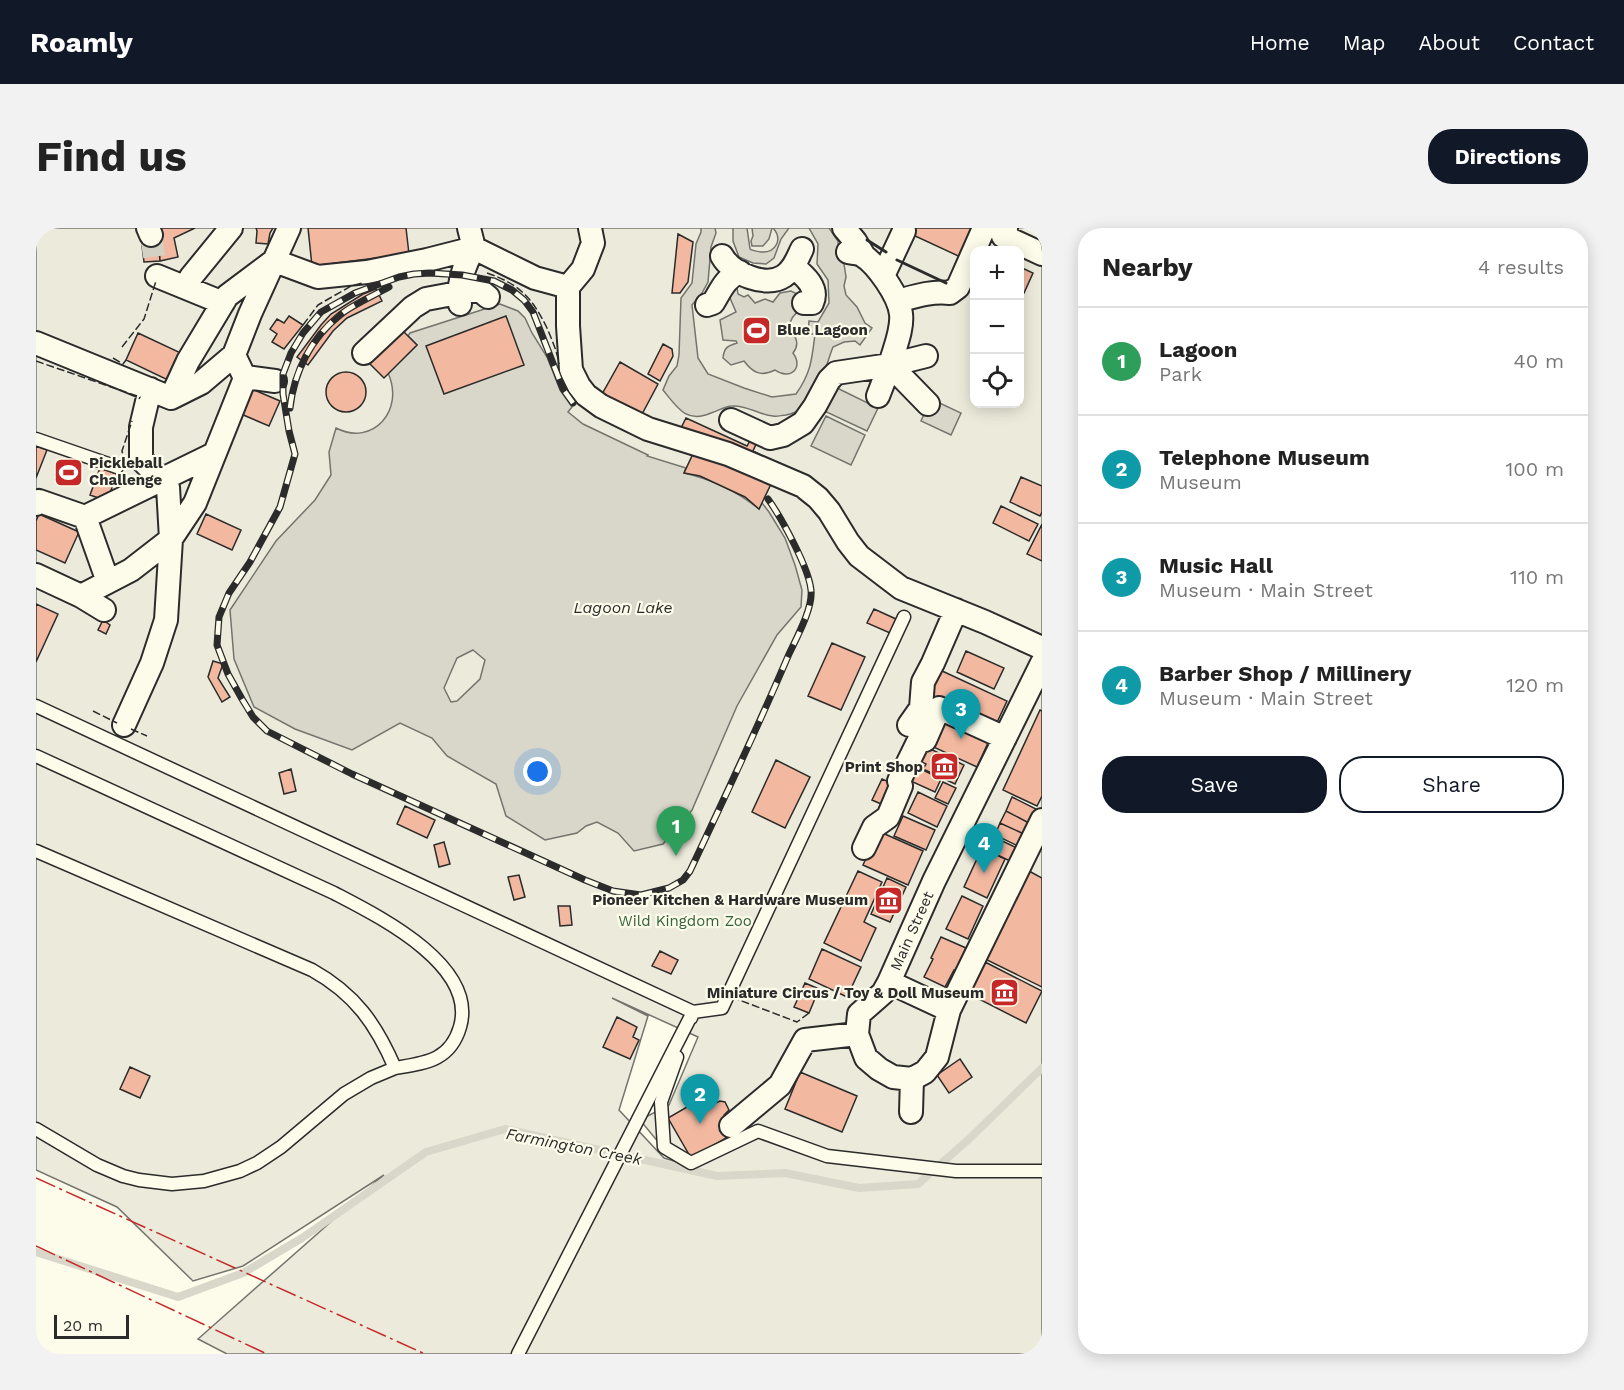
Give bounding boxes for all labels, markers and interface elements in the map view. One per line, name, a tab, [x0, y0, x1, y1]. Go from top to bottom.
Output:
text: Roamly	[30, 26, 133, 59]
text: Home	[1250, 30, 1310, 55]
text: Map	[1343, 30, 1386, 55]
text: About	[1419, 30, 1480, 55]
text: Contact	[1513, 30, 1594, 55]
button: Directions	[1428, 129, 1588, 184]
text: Find us	[36, 132, 187, 181]
map controls	[970, 246, 1024, 408]
button: +	[970, 246, 1024, 300]
text: Nearby	[1102, 252, 1193, 282]
text: 4 results	[1478, 255, 1564, 279]
button: −	[970, 300, 1024, 354]
sports icon: Blue Lagoon	[740, 314, 772, 346]
place label: Blue Lagoon	[777, 321, 868, 339]
text: Lagoon	[1159, 337, 1237, 362]
text: 1	[1117, 349, 1126, 373]
text: 40 m	[1513, 349, 1564, 373]
button: locate	[970, 354, 1024, 408]
text: Park	[1159, 362, 1202, 386]
text: Telephone Museum	[1159, 445, 1370, 470]
place label: Pickleball Challenge	[89, 454, 163, 489]
sports icon: Pickleball Challenge	[52, 456, 84, 488]
text: 2	[1116, 457, 1127, 481]
text: 100 m	[1505, 457, 1564, 481]
text: Museum	[1159, 470, 1242, 494]
text: Music Hall	[1159, 553, 1273, 578]
text: 3	[1116, 565, 1127, 589]
text: 110 m	[1510, 565, 1564, 589]
text: Museum · Main Street	[1159, 578, 1373, 602]
water label: Lagoon Lake	[573, 598, 673, 617]
text: Barber Shop / Millinery	[1159, 661, 1411, 686]
text: 4	[1115, 673, 1128, 697]
text: 120 m	[1506, 673, 1564, 697]
text: Museum · Main Street	[1159, 686, 1373, 710]
pin: 3	[942, 690, 980, 739]
museum icon: Print Shop	[928, 751, 960, 783]
button: Save	[1102, 756, 1327, 813]
button: Share	[1339, 756, 1564, 813]
your location	[523, 757, 552, 786]
place label: Print Shop	[845, 758, 923, 776]
pin: 1	[656, 806, 696, 856]
pin: 4	[964, 824, 1004, 873]
museum icon: Pioneer Kitchen & Hardware Museum	[873, 884, 905, 916]
street label: Main Street	[887, 888, 938, 973]
place label: Pioneer Kitchen & Hardware Museum	[592, 891, 868, 909]
park label: Wild Kingdom Zoo	[618, 912, 752, 930]
museum icon: Miniature Circus / Toy & Doll Museum	[989, 977, 1021, 1009]
place label: Miniature Circus / Toy & Doll Museum	[707, 984, 984, 1002]
pin: 2	[680, 1074, 720, 1124]
water label: Farmington Creek	[504, 1124, 645, 1169]
scale bar	[54, 1312, 129, 1340]
text: 20 m	[63, 1316, 103, 1335]

